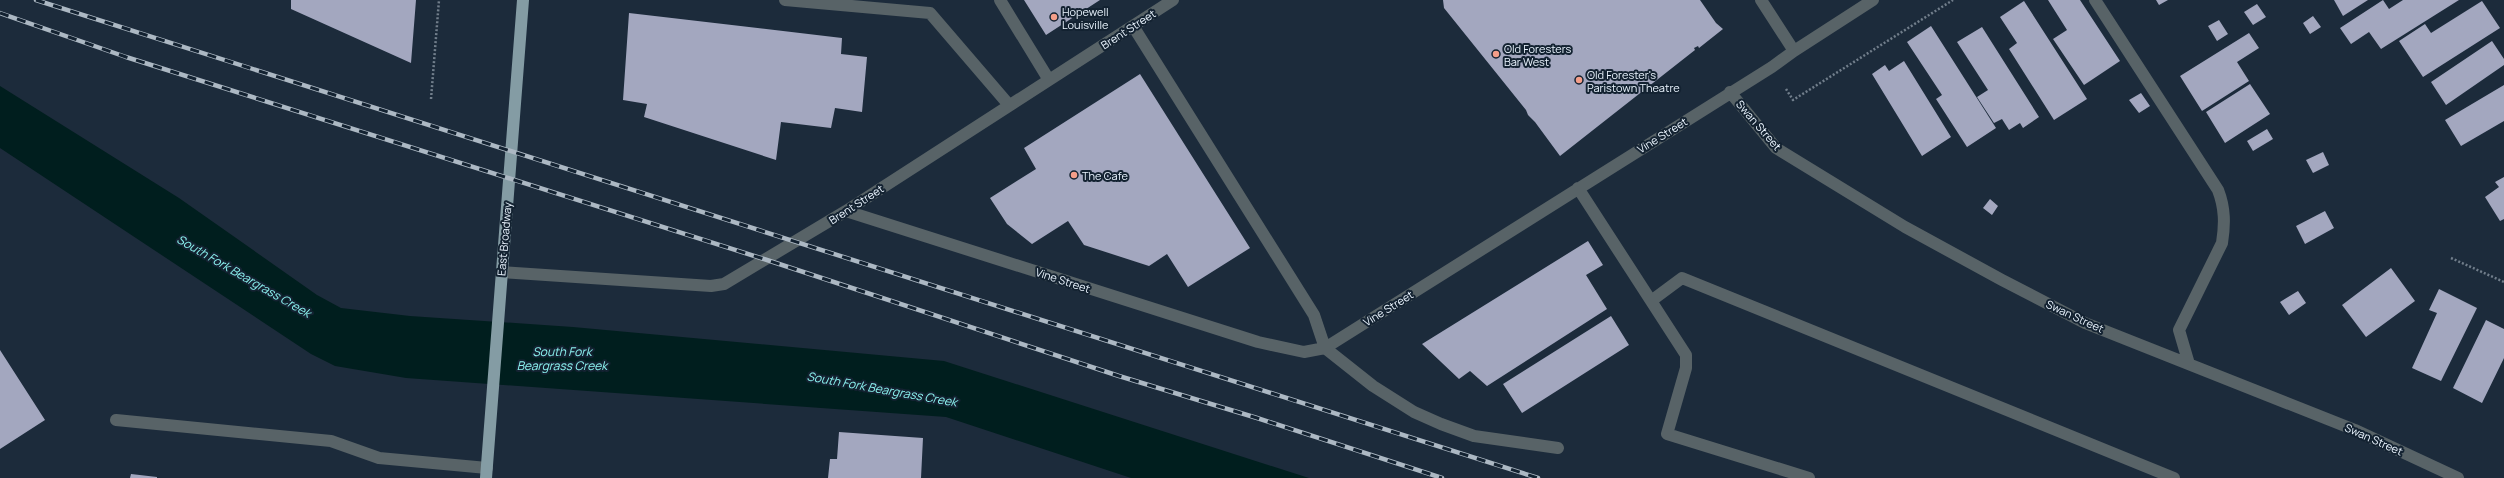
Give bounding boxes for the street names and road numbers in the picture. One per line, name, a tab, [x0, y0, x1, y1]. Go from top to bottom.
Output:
street label: Brent Street	[1098, 6, 1158, 52]
street label: Swan Street	[1733, 97, 1785, 153]
street label: Vine Street	[1634, 114, 1690, 156]
street label: Brent Street	[826, 181, 886, 227]
street label: East Broadway	[493, 201, 515, 277]
street label: Vine Street	[1034, 264, 1092, 296]
street label: Vine Street	[1360, 287, 1416, 329]
street label: Swan Street	[2044, 296, 2106, 336]
street label: Swan Street	[2343, 420, 2405, 458]

